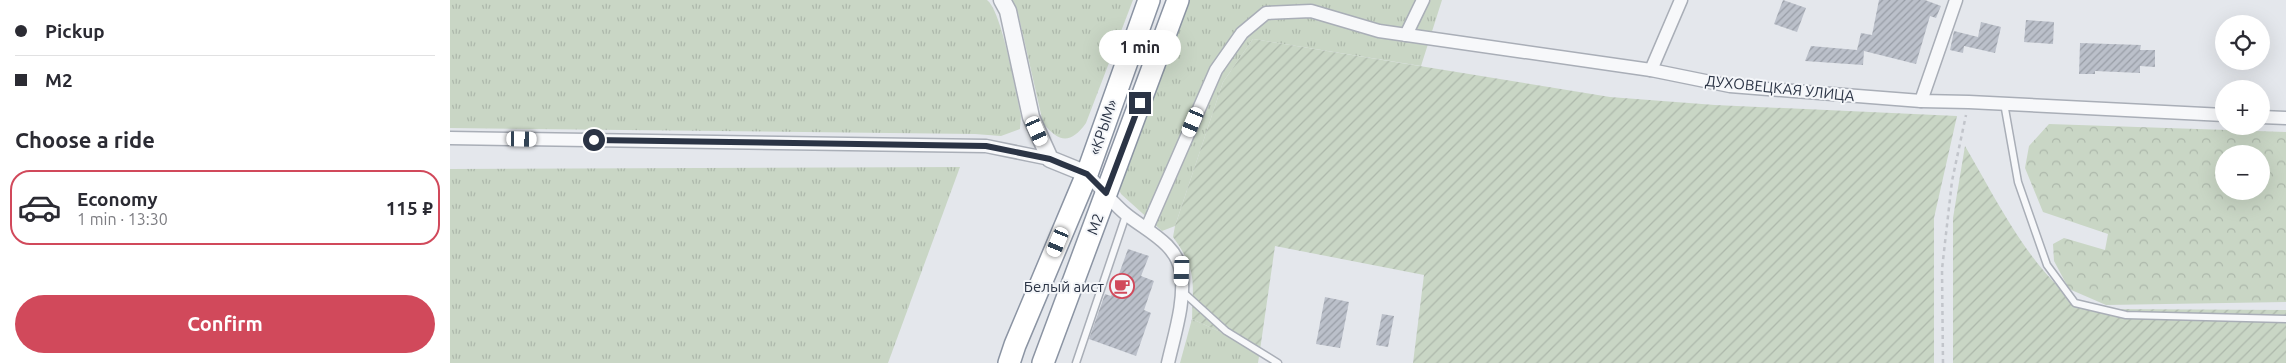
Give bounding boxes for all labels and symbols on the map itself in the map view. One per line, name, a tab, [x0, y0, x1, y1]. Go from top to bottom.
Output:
callout: 1 min	[1099, 31, 1181, 66]
street label: ДУХОВЕЦКАЯ УЛИЦА	[1704, 72, 1856, 104]
route end	[1129, 92, 1151, 114]
street label: «КРЫМ»	[1086, 97, 1120, 157]
car	[1180, 105, 1205, 139]
car	[1024, 114, 1049, 148]
route start	[583, 129, 605, 151]
car	[506, 131, 537, 147]
street label: М2	[1083, 211, 1107, 237]
car	[1045, 225, 1070, 259]
car	[1173, 256, 1190, 286]
cafe icon: Белый аист	[1109, 273, 1135, 299]
place label: Белый аист	[1024, 278, 1104, 295]

